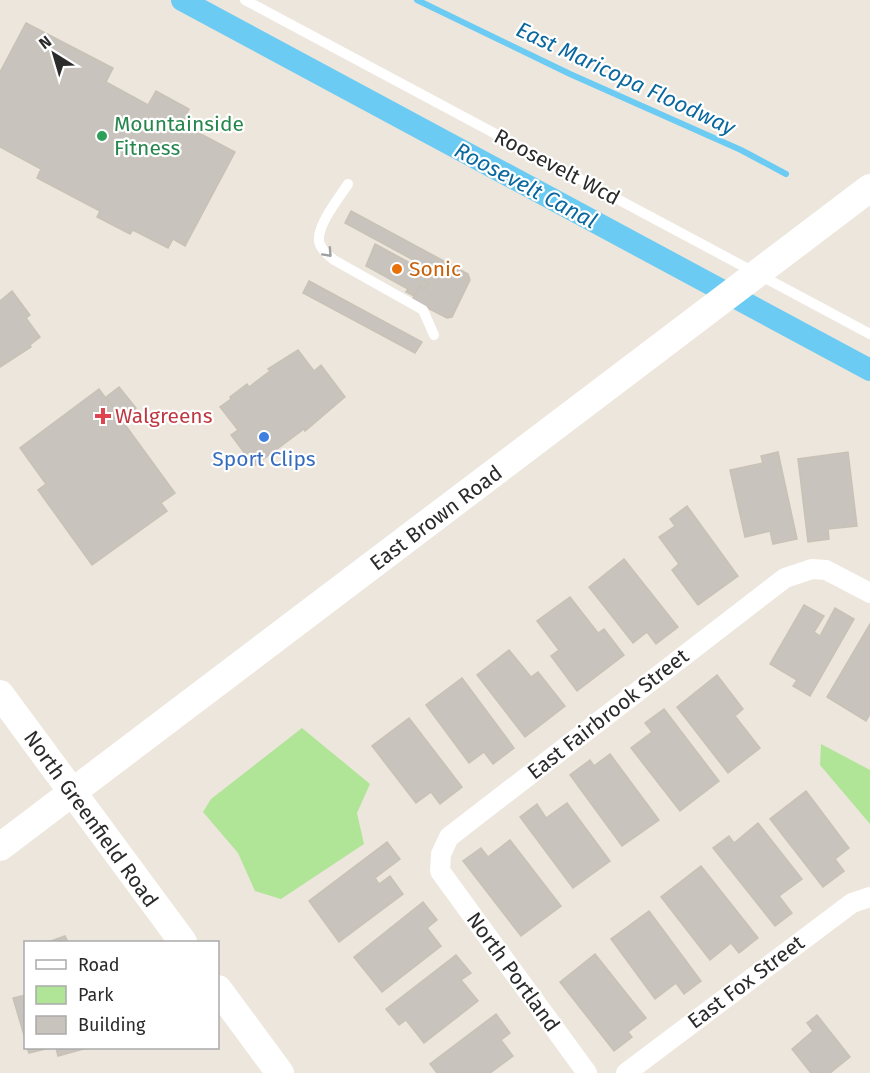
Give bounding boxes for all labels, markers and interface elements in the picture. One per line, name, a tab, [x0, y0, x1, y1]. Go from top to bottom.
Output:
water label: East Maricopa Floodway	[512, 16, 741, 142]
north arrow	[24, 24, 84, 84]
text: N	[35, 32, 55, 53]
place label: Mountainside Fitness	[114, 111, 244, 161]
street label: Roosevelt Wcd	[490, 123, 624, 211]
marker: Mountainside Fitness	[95, 129, 109, 143]
water label: Roosevelt Canal	[450, 137, 602, 234]
one-way arrow	[321, 246, 332, 256]
place label: Sonic	[409, 256, 461, 282]
marker: Sonic	[390, 262, 404, 276]
place label: Walgreens	[115, 403, 213, 429]
marker: Walgreens	[96, 409, 110, 423]
marker: Sport Clips	[257, 430, 271, 444]
place label: Sport Clips	[212, 446, 316, 472]
street label: East Brown Road	[365, 460, 507, 576]
street label: East Fairbrook Street	[522, 643, 694, 785]
street label: North Greenfield Road	[18, 726, 164, 912]
street label: North Portland	[461, 907, 565, 1037]
street label: East Fox Street	[682, 929, 810, 1034]
legend	[24, 941, 219, 1049]
text: Road	[78, 954, 120, 976]
text: Park	[78, 984, 114, 1006]
text: Building	[78, 1014, 146, 1036]

